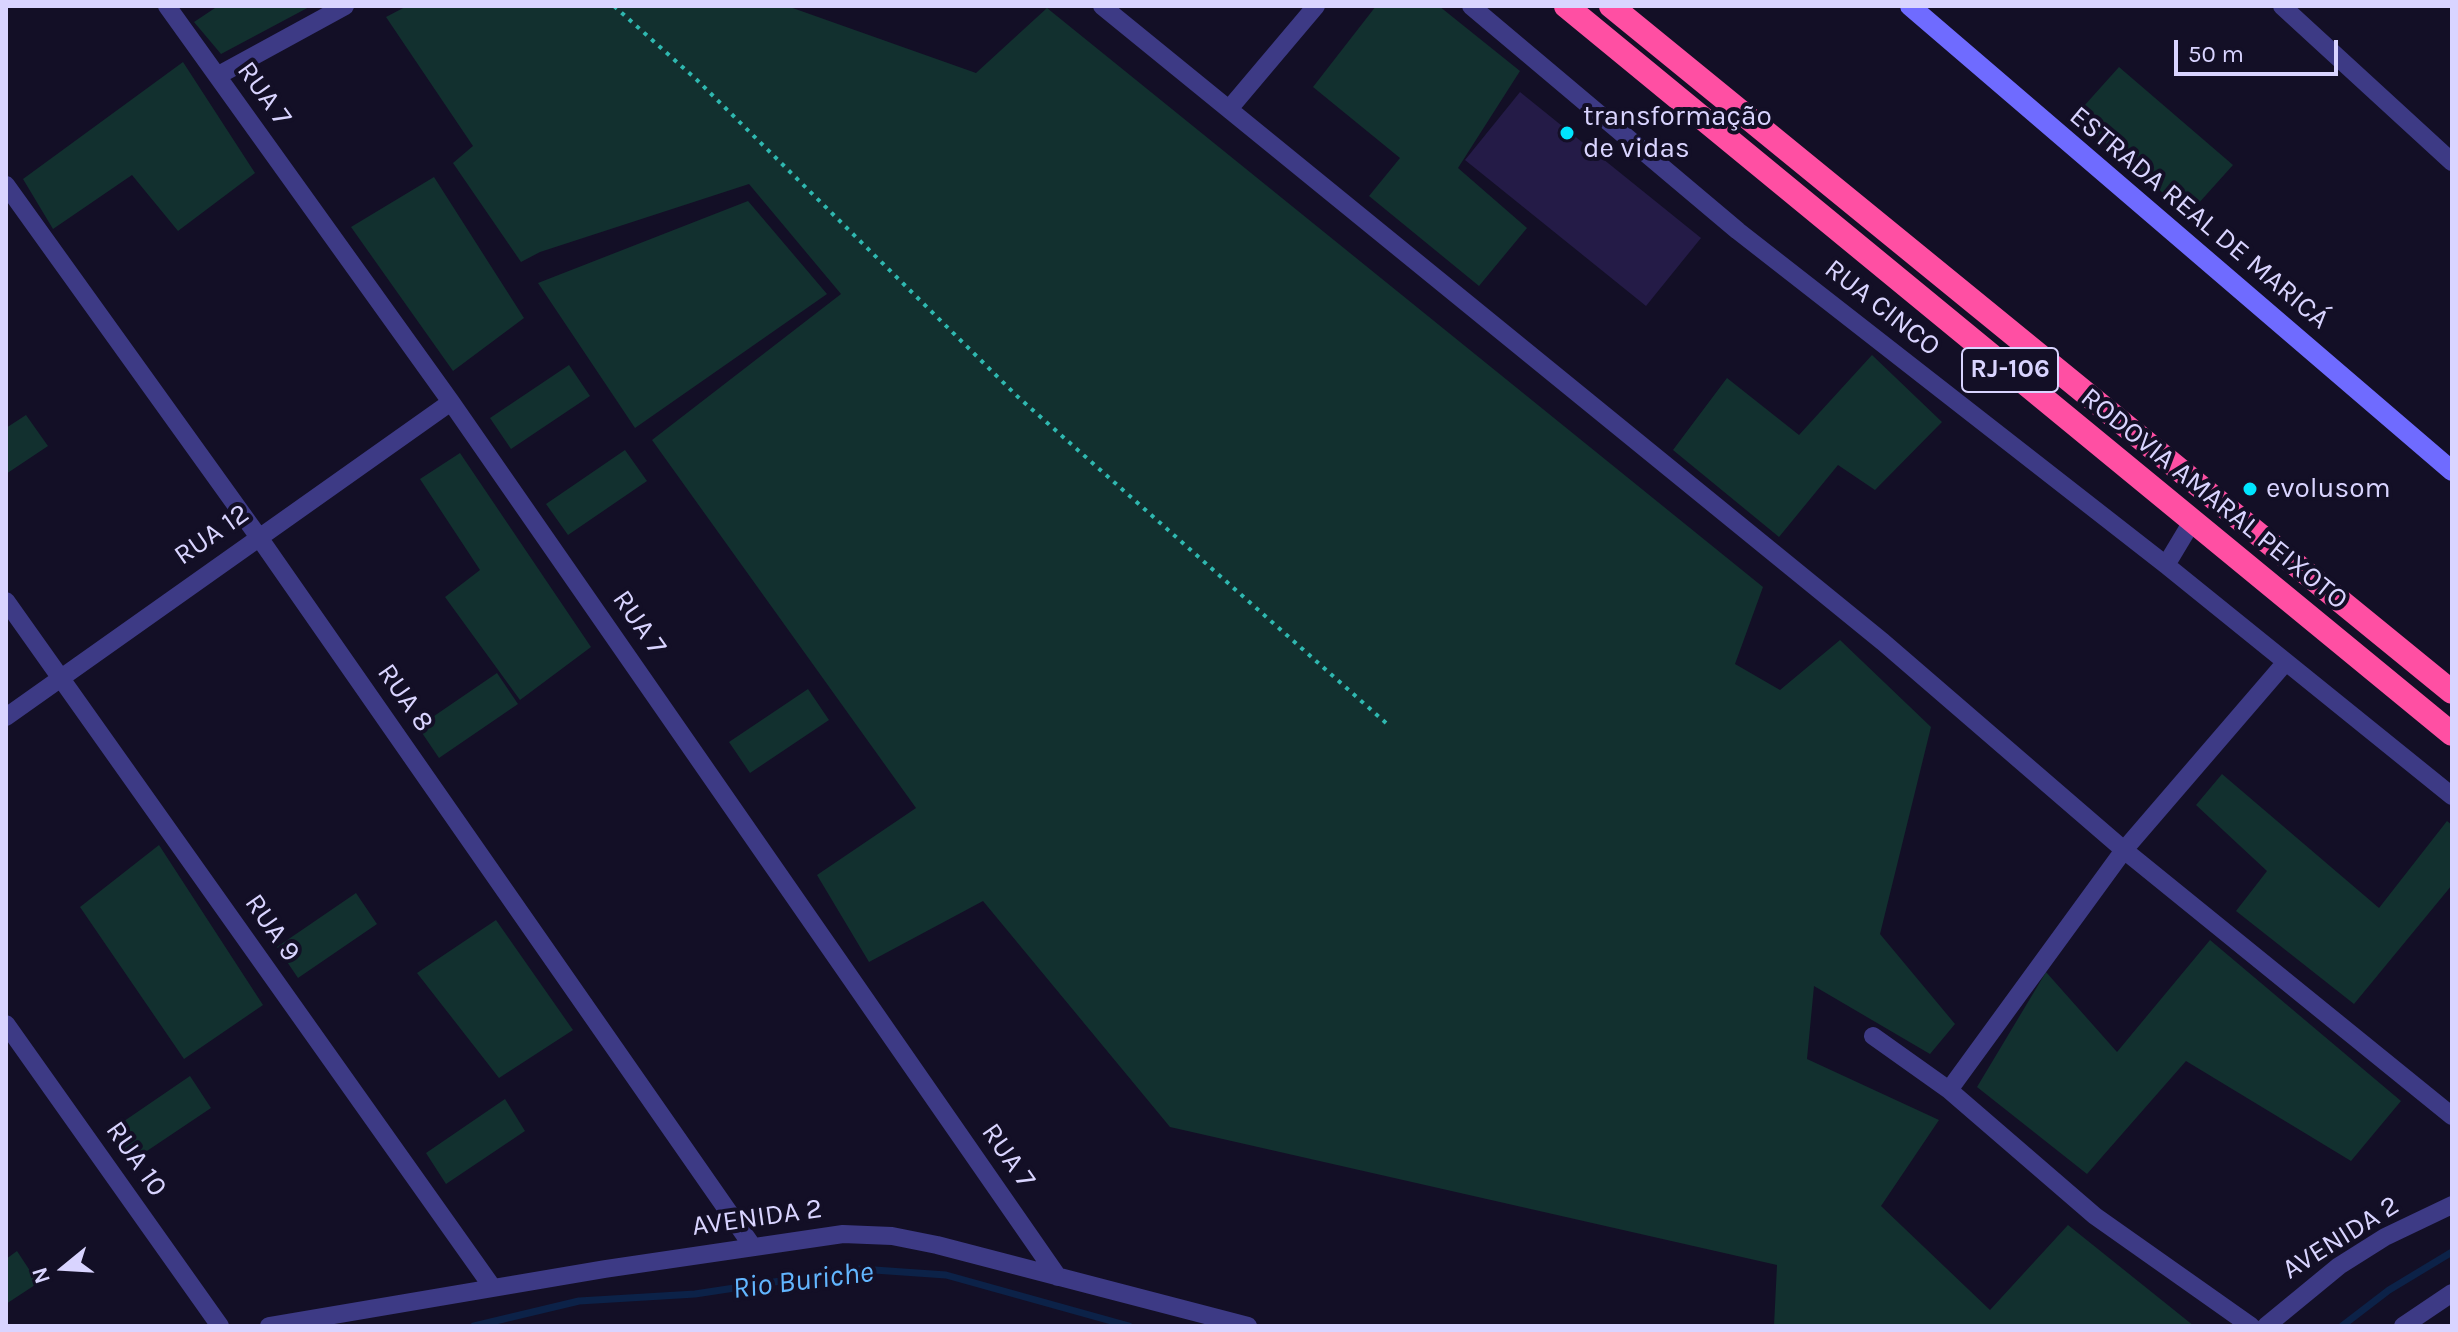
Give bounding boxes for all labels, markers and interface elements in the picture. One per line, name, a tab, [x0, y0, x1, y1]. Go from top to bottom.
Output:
scale bar	[2178, 24, 2342, 74]
text: 50 m	[2188, 40, 2244, 68]
street label: RUA 7	[229, 55, 299, 133]
street label: ESTRADA REAL DE MARICÁ	[2062, 99, 2336, 337]
place label: transformação de vidas	[1583, 100, 1772, 166]
marker: transformação de vidas	[1558, 124, 1576, 142]
street label: RUA CINCO	[1817, 252, 1947, 364]
road number: RJ-106	[1962, 348, 2058, 392]
street label: RODOVIA AMARAL PEIXOTO	[2074, 381, 2354, 617]
place label: evolusom	[2266, 472, 2391, 506]
marker: evolusom	[2241, 480, 2259, 498]
street label: RUA 12	[168, 497, 256, 573]
street label: RUA 7	[605, 584, 673, 662]
street label: RUA 8	[370, 657, 440, 739]
street label: RUA 9	[237, 888, 307, 968]
street label: RUA 10	[98, 1115, 174, 1203]
street label: RUA 7	[974, 1117, 1042, 1195]
street label: AVENIDA 2	[2276, 1189, 2406, 1287]
street label: AVENIDA 2	[690, 1192, 824, 1244]
north arrow	[24, 1228, 104, 1308]
water label: Rio Buriche	[731, 1255, 875, 1307]
text: N	[26, 1264, 56, 1287]

